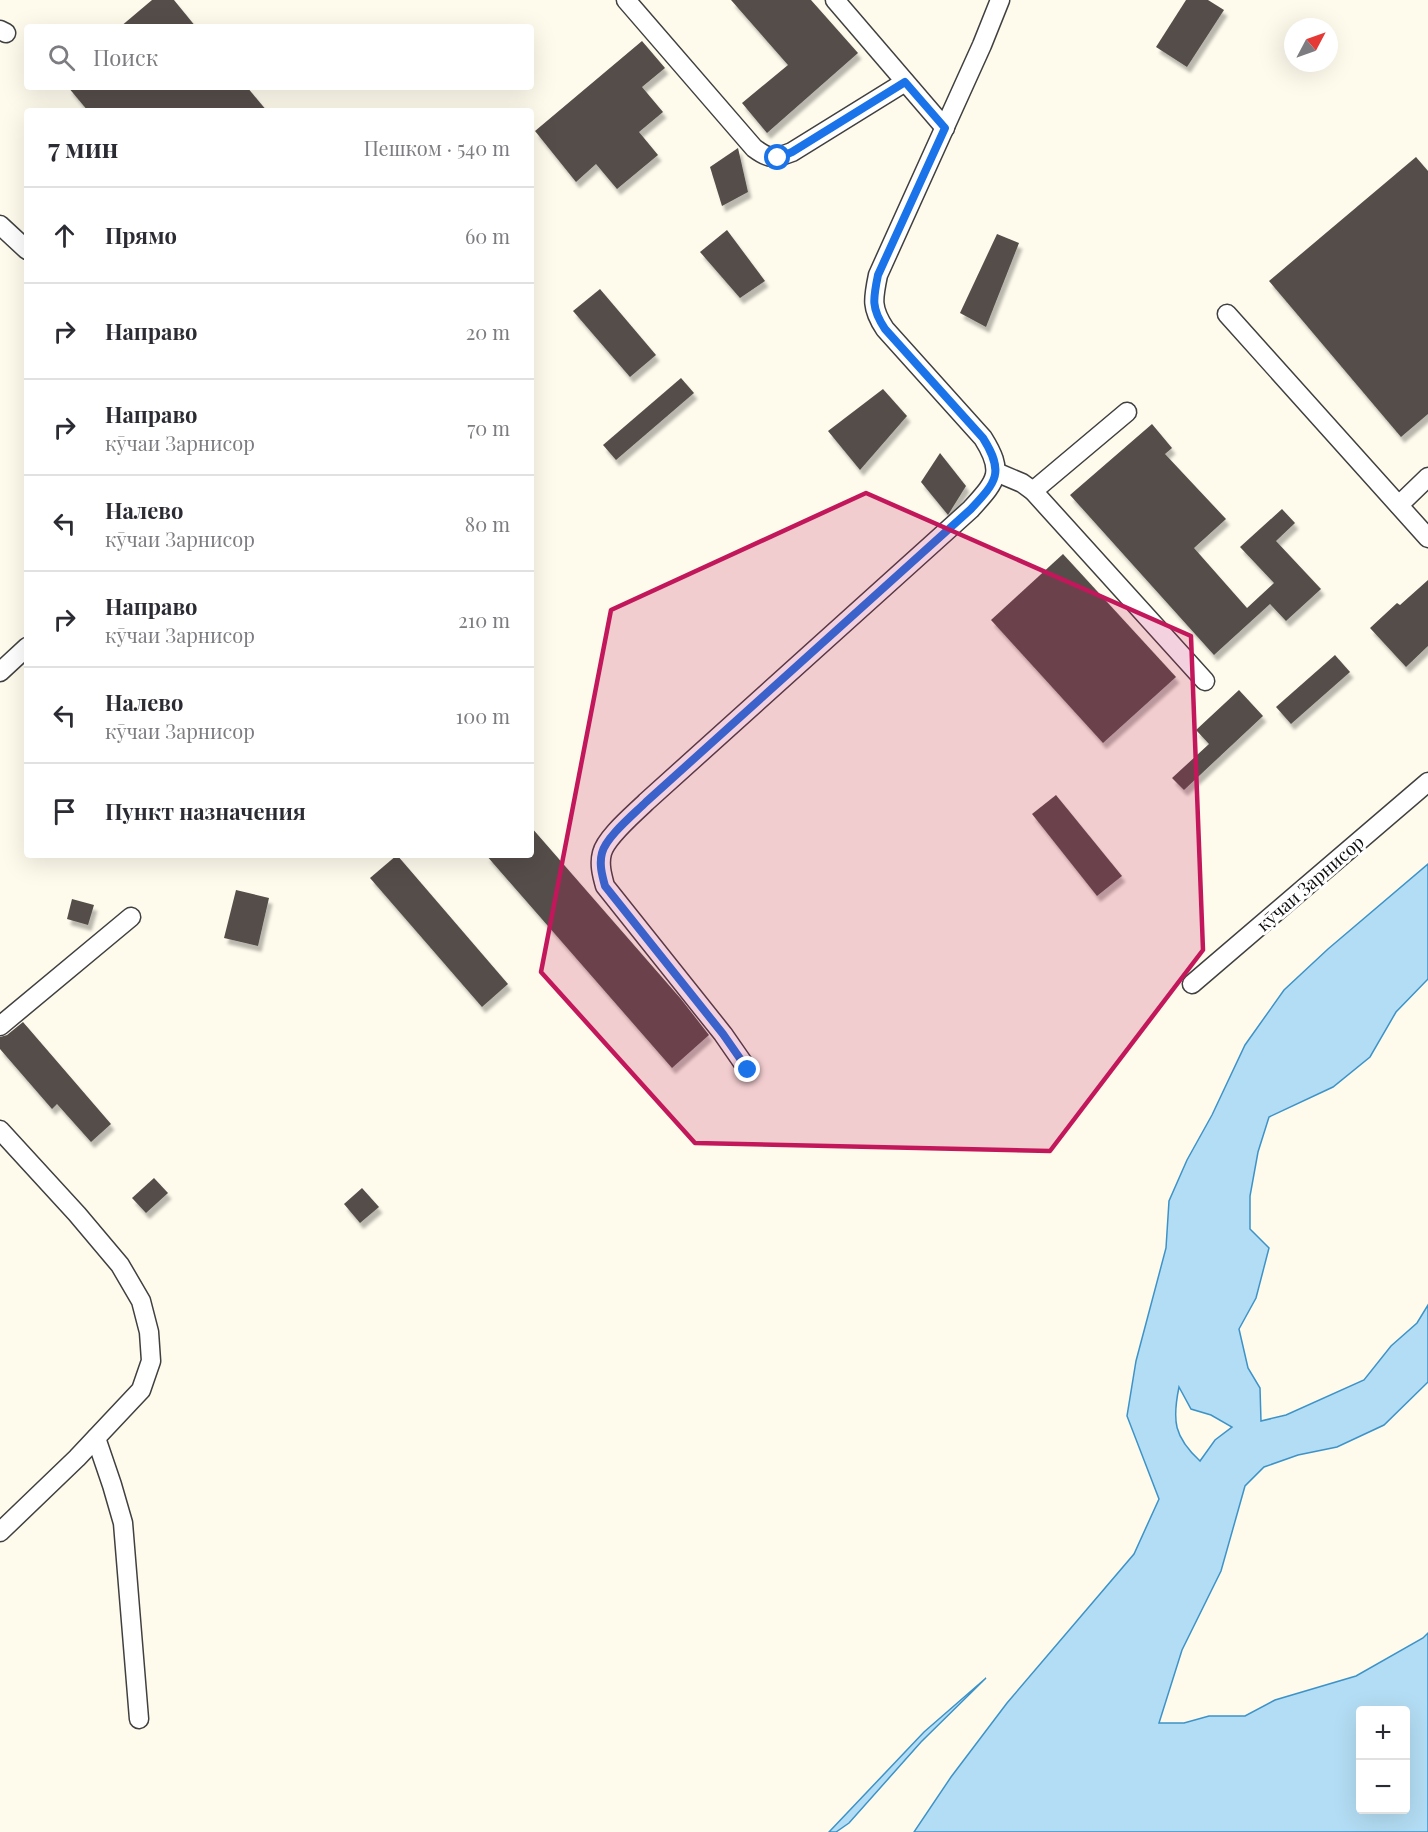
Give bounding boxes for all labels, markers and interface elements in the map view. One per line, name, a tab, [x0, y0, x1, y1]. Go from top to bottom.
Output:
north arrow	[1284, 18, 1338, 72]
search box	[24, 24, 534, 90]
icon: search	[45, 41, 78, 74]
text: Поиск	[93, 42, 158, 72]
text: 7 мин	[48, 130, 118, 165]
text: Пешком · 540 m	[364, 134, 510, 161]
route start	[764, 144, 790, 170]
icon: ahead	[48, 219, 81, 252]
text: Прямо	[105, 220, 177, 250]
text: 60 m	[465, 222, 510, 249]
icon: right	[48, 315, 81, 348]
text: Направо	[105, 316, 198, 346]
text: 20 m	[466, 318, 510, 345]
text: Направо	[105, 399, 198, 429]
icon: right	[48, 411, 81, 444]
text: 70 m	[467, 414, 510, 441]
text: кӯчаи Зарнисор	[105, 429, 255, 456]
text: Налево	[105, 495, 183, 525]
icon: left	[48, 507, 81, 540]
text: 80 m	[465, 510, 510, 537]
text: кӯчаи Зарнисор	[105, 525, 255, 552]
text: Направо	[105, 591, 198, 621]
icon: right	[48, 603, 81, 636]
text: 210 m	[458, 606, 510, 633]
text: кӯчаи Зарнисор	[105, 621, 255, 648]
text: Налево	[105, 687, 183, 717]
icon: left	[48, 699, 81, 732]
text: 100 m	[456, 702, 510, 729]
text: кӯчаи Зарнисор	[105, 717, 255, 744]
icon: arrive	[48, 795, 81, 828]
text: Пункт назначения	[105, 796, 306, 826]
street label: кӯчаи Зарнисор	[1251, 830, 1369, 936]
route end	[734, 1056, 760, 1082]
map controls	[1356, 1706, 1410, 1814]
button: +	[1356, 1706, 1410, 1760]
button: −	[1356, 1760, 1410, 1814]

